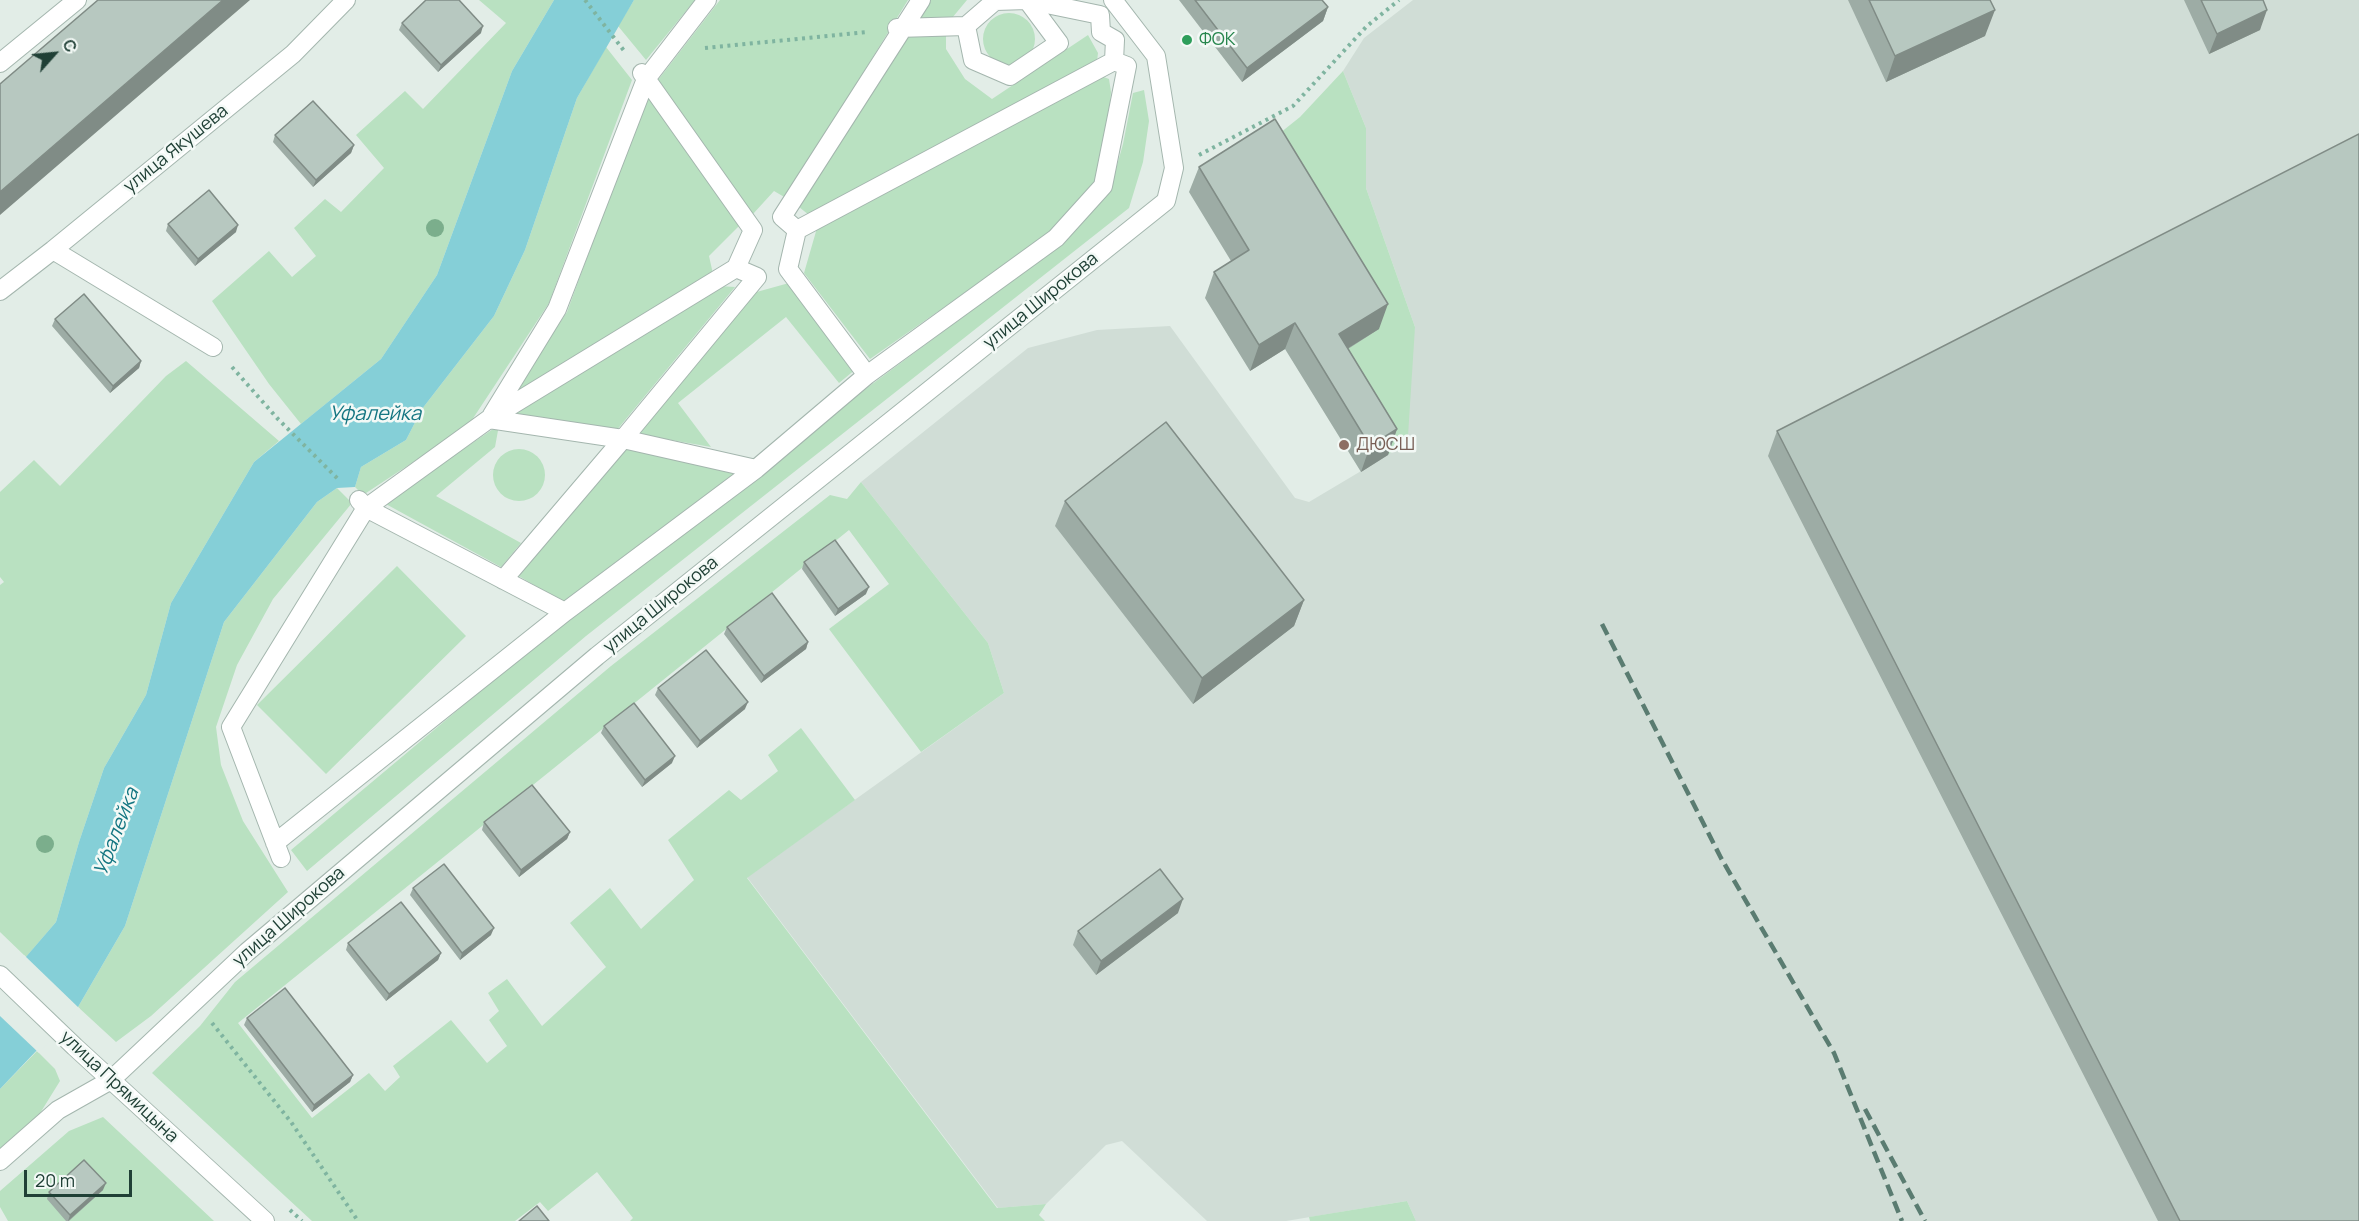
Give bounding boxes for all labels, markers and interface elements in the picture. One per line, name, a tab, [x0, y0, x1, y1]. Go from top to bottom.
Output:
north arrow	[24, 24, 84, 84]
place label: ФОК	[1199, 29, 1235, 51]
marker: ФОК	[1180, 33, 1194, 47]
text: С	[58, 36, 83, 56]
street label: улица Якушева	[119, 100, 233, 198]
street label: улица Широкова	[979, 248, 1103, 354]
water label: Уфалейка	[329, 402, 421, 426]
place label: ДЮСШ	[1356, 434, 1415, 456]
marker: ДЮСШ	[1337, 438, 1351, 452]
street label: улица Широкова	[599, 552, 723, 658]
water label: Уфалейка	[89, 785, 145, 879]
street label: улица Широкова	[229, 862, 349, 972]
street label: улица Прямицына	[55, 1027, 183, 1147]
scale bar	[27, 1158, 135, 1196]
text: 20 m	[35, 1168, 75, 1192]

